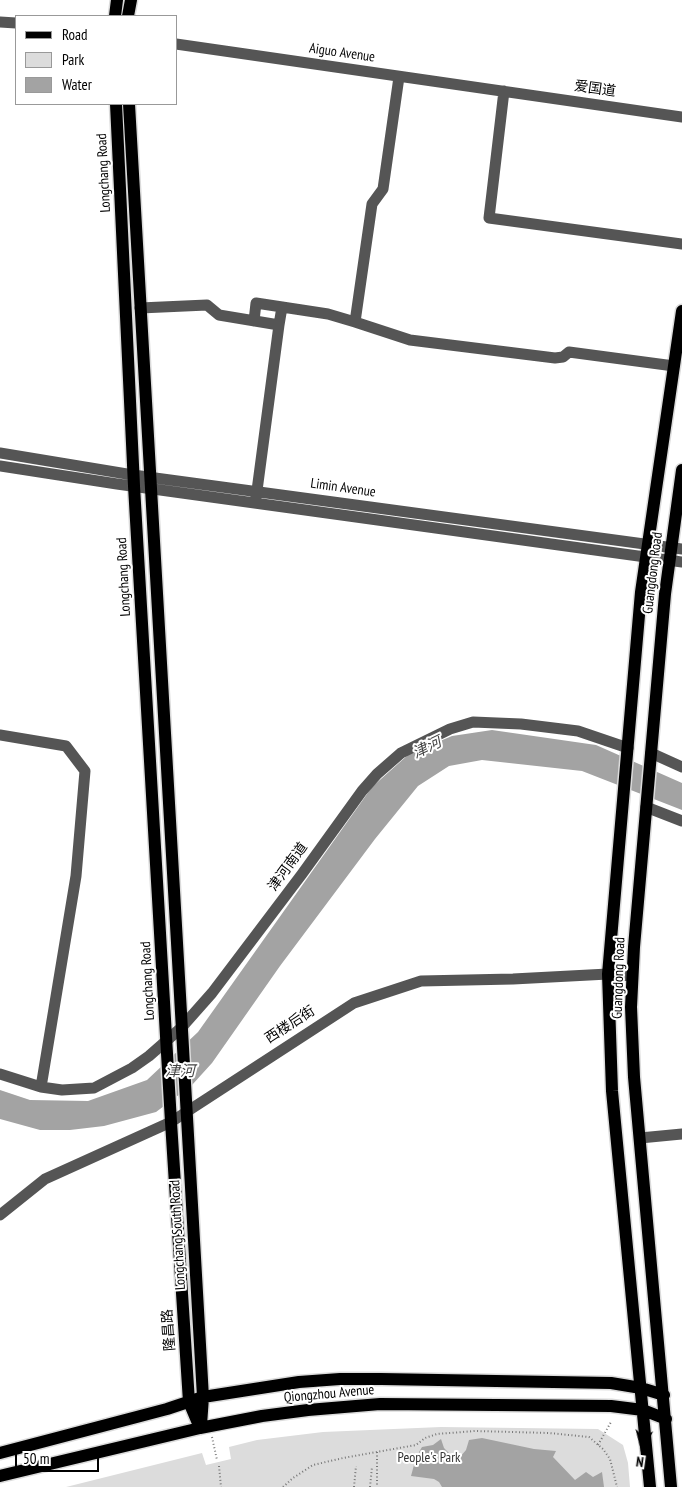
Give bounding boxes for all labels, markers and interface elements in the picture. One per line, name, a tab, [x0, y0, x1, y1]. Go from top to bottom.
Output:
legend	[15, 15, 178, 105]
text: Road	[62, 25, 88, 44]
street label: Aiguo Avenue	[308, 40, 376, 66]
text: Park	[62, 50, 84, 69]
text: Water	[62, 75, 92, 94]
street label: 爱国道	[573, 78, 617, 100]
street label: Longchang Road	[94, 133, 114, 213]
street label: Limin Avenue	[309, 475, 377, 501]
street label: Guangdong Road	[640, 531, 666, 615]
street label: Longchang Road	[114, 537, 134, 617]
water label: 津河	[410, 733, 444, 763]
street label: 津河南道	[265, 839, 311, 895]
street label: Guangdong Road	[609, 937, 629, 1019]
street label: Longchang Road	[138, 941, 158, 1021]
street label: 西楼后街	[262, 1003, 318, 1047]
water label: 津河	[165, 1063, 195, 1081]
street label: Longchang South Road	[167, 1179, 189, 1291]
street label: 隆昌路	[159, 1308, 179, 1352]
street label: Qiongzhou Avenue	[283, 1382, 375, 1406]
north arrow	[617, 1422, 667, 1472]
scale bar	[18, 1440, 101, 1472]
text: 50 m	[23, 1449, 49, 1468]
park label: People's Park	[398, 1450, 460, 1466]
text: N	[635, 1452, 645, 1471]

